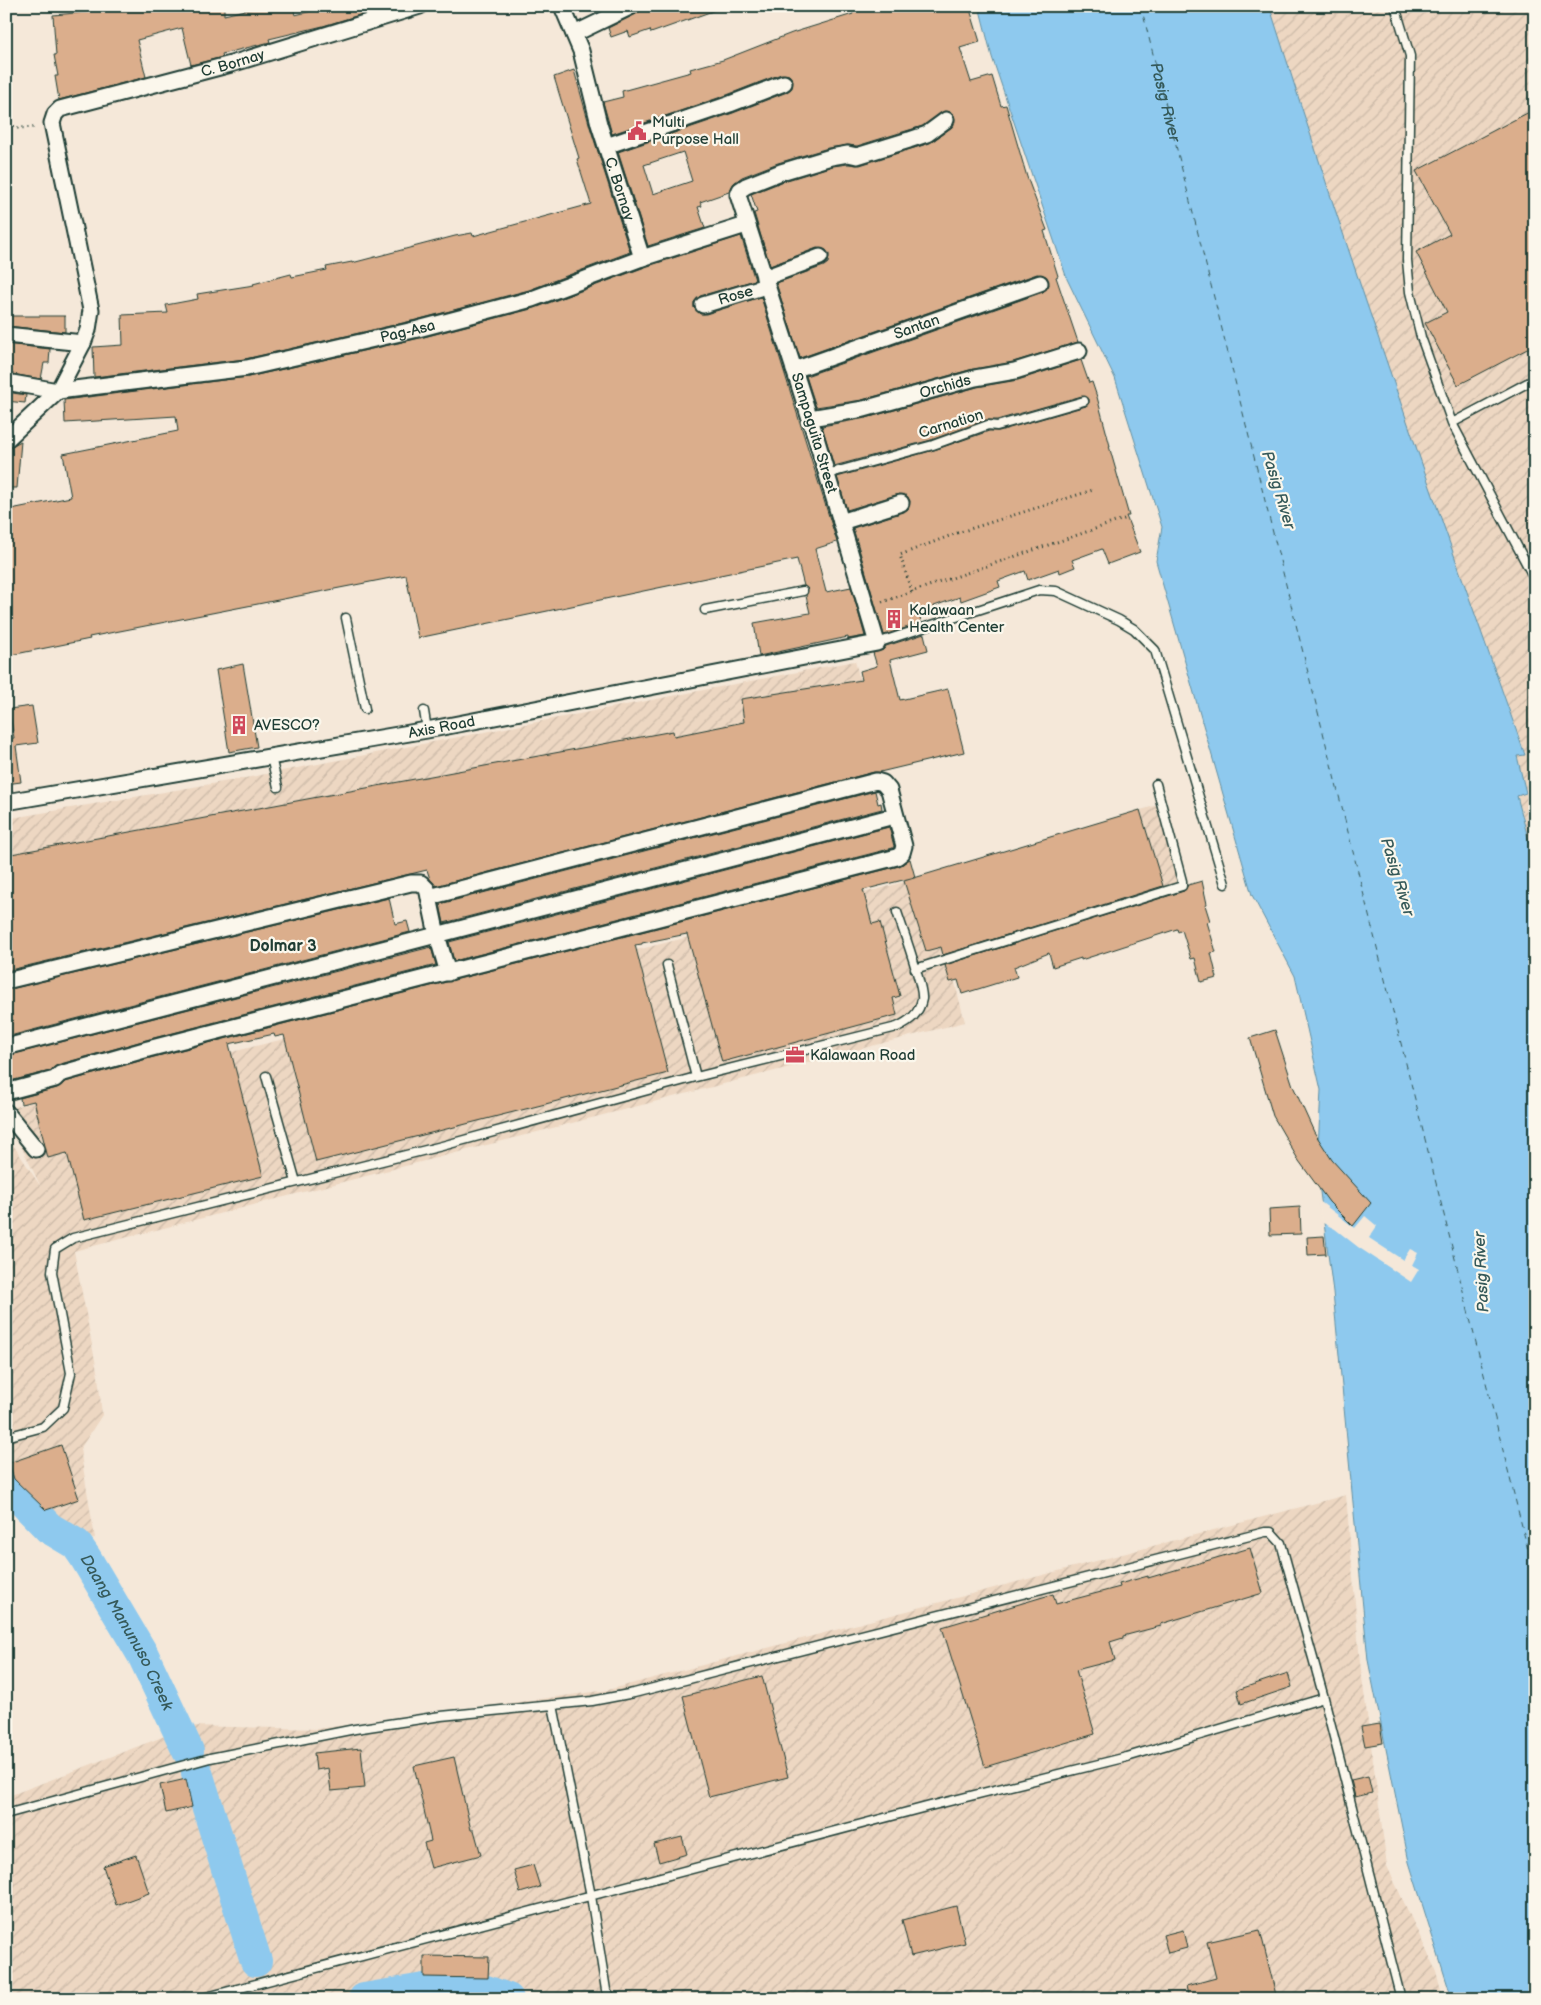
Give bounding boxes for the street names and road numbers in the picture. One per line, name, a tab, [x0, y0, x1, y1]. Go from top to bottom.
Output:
street label: C. Bornay	[199, 45, 267, 81]
street label: C. Bornay	[601, 155, 639, 223]
street label: Rose	[716, 281, 755, 309]
street label: Santan	[891, 310, 942, 343]
street label: Pag-Asa	[378, 315, 437, 347]
street label: Sampaguita Street	[787, 370, 842, 496]
street label: Orchids	[917, 370, 973, 403]
street label: Carnation	[916, 405, 986, 443]
street label: Axis Road	[407, 711, 477, 743]

